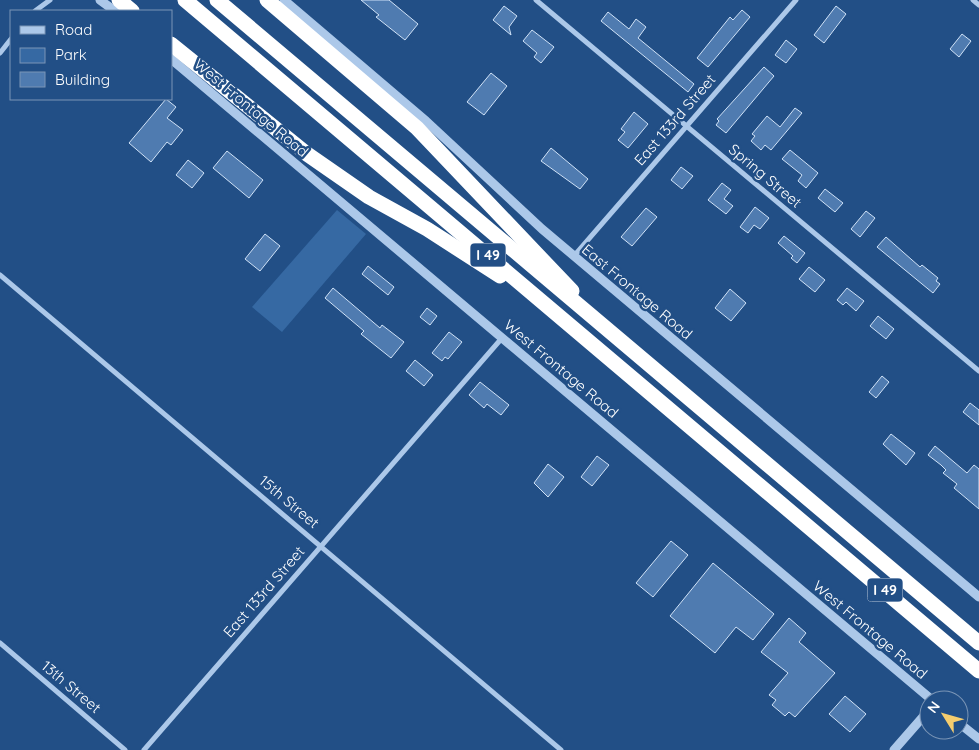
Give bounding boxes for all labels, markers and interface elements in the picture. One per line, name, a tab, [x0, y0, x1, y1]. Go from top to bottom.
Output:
legend	[10, 10, 172, 100]
text: Road	[55, 20, 92, 39]
text: Park	[55, 45, 87, 64]
street label: West Frontage Road	[190, 54, 312, 161]
text: Building	[55, 70, 110, 89]
street label: East 133rd Street	[630, 70, 719, 169]
street label: Spring Street	[725, 140, 806, 212]
street label: East Frontage Road	[578, 240, 696, 343]
road number: I 49	[470, 244, 506, 266]
street label: West Frontage Road	[500, 315, 622, 422]
street label: 15th Street	[255, 471, 323, 532]
street label: East 133rd Street	[219, 542, 308, 641]
street label: West Frontage Road	[809, 576, 931, 683]
road number: I 49	[868, 578, 902, 602]
street label: 13th Street	[38, 656, 105, 717]
north arrow	[919, 690, 969, 740]
text: N	[923, 698, 944, 717]

